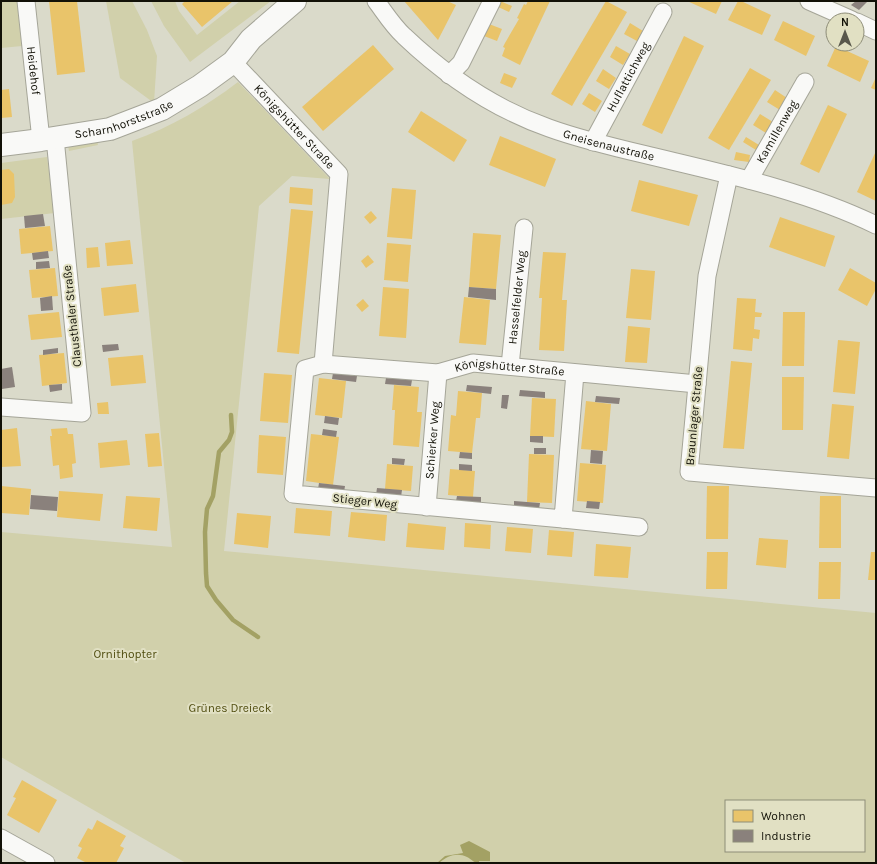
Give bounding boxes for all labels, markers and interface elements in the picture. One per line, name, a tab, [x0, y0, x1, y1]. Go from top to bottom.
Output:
north arrow	[825, 12, 865, 52]
text: N	[841, 16, 849, 29]
street label: Huflattichweg	[604, 39, 653, 114]
street label: Heidehof	[24, 45, 43, 97]
street label: Königshütter Straße	[251, 82, 337, 172]
street label: Scharnhorststraße	[74, 97, 176, 142]
street label: Kamillenweg	[753, 97, 800, 165]
street label: Gneisenaustraße	[561, 126, 656, 164]
street label: Hasselfelder Weg	[505, 250, 529, 345]
street label: Clausthaler Straße	[60, 264, 84, 368]
street label: Königshütter Straße	[453, 356, 565, 379]
street label: Braunlager Straße	[683, 366, 705, 466]
street label: Schierker Weg	[422, 400, 443, 480]
street label: Stieger Weg	[332, 491, 398, 511]
park label: Ornithopter	[93, 647, 157, 661]
park label: Grünes Dreieck	[188, 701, 272, 715]
legend	[725, 800, 865, 852]
text: Wohnen	[761, 809, 806, 823]
text: Industrie	[761, 829, 811, 843]

